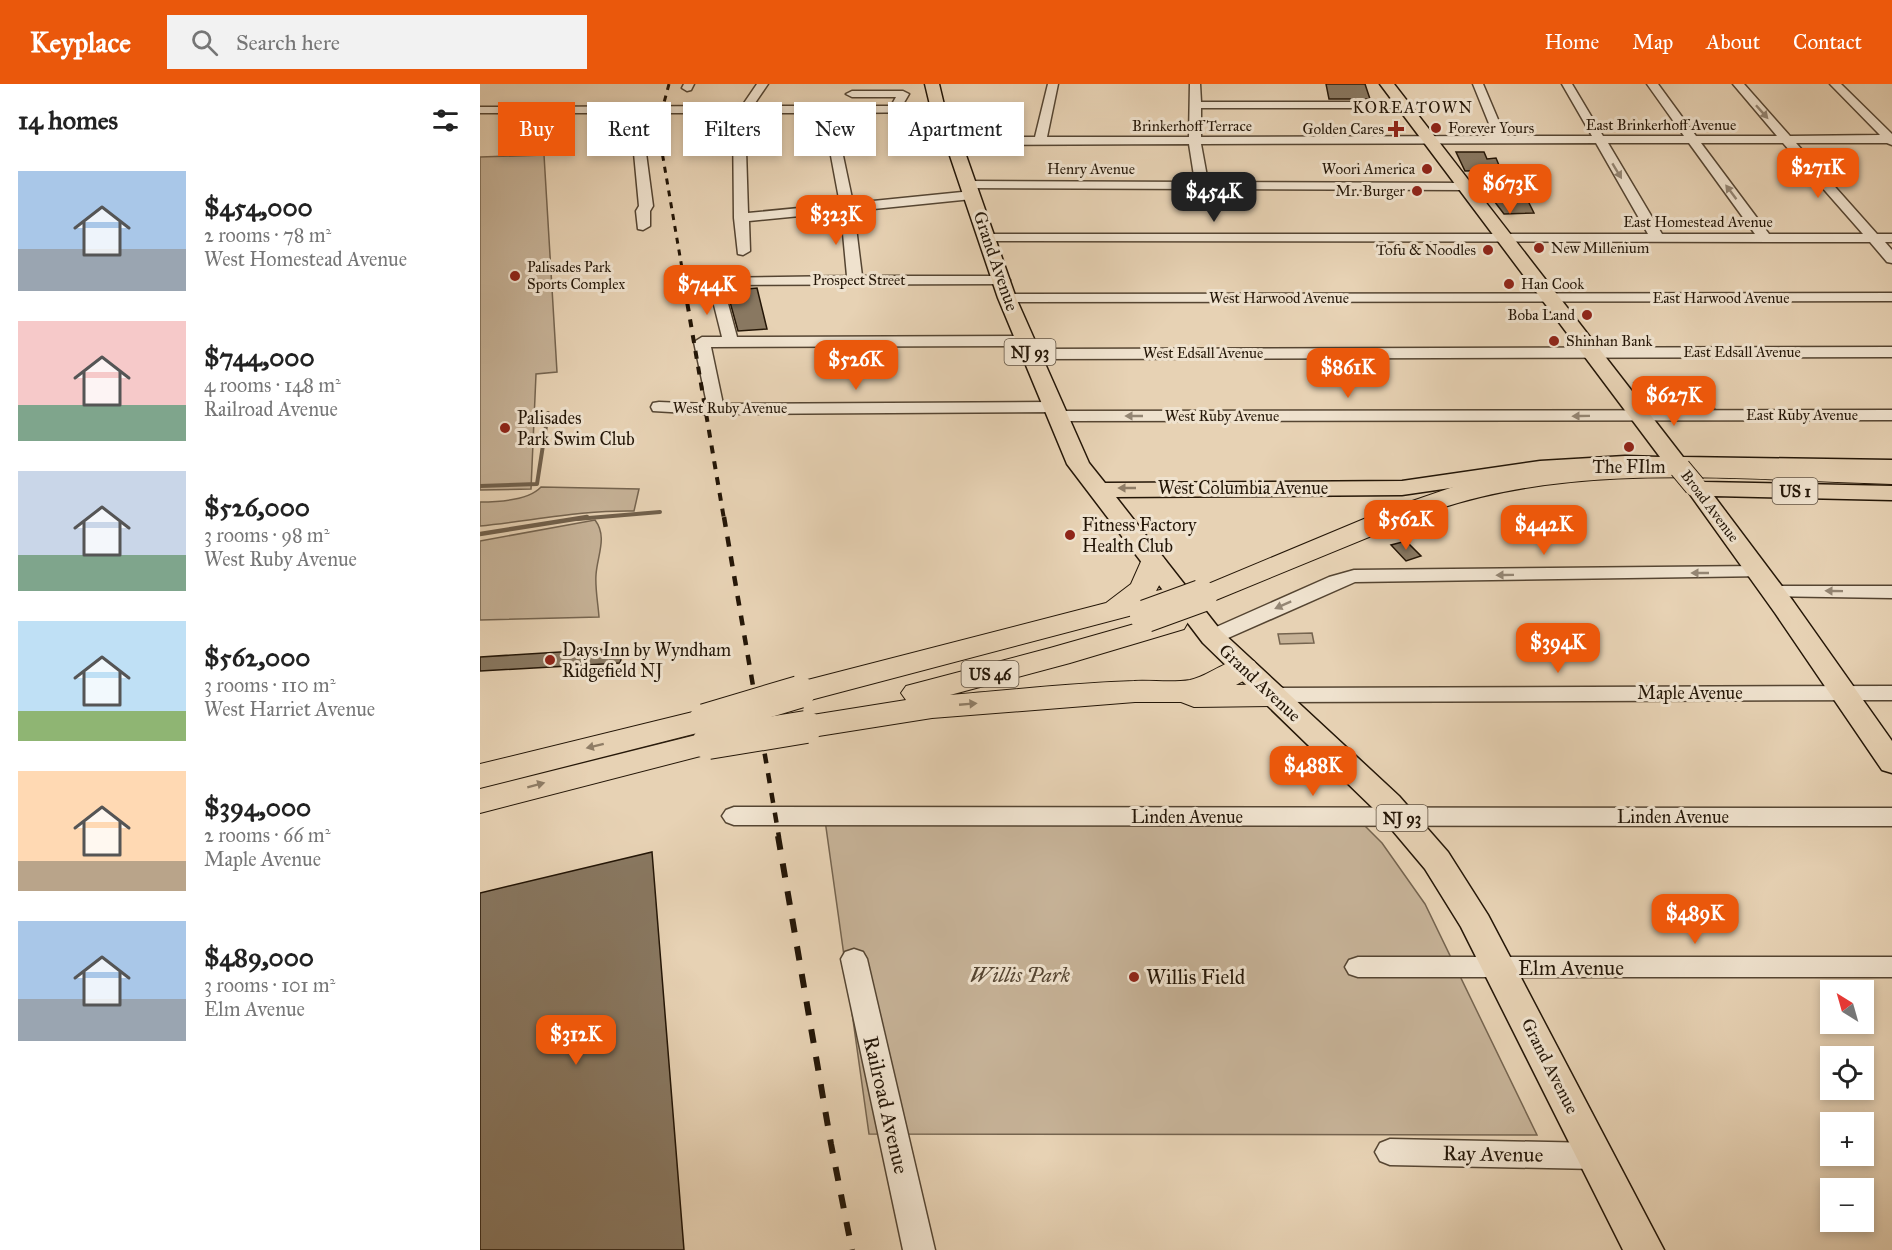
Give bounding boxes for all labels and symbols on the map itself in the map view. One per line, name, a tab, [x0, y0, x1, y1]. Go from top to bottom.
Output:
district label: KOREATOWN	[1352, 98, 1474, 117]
one-way arrow	[1755, 104, 1768, 119]
street label: East Brinkerhoff Avenue	[1586, 116, 1736, 134]
street label: Brinkerhoff Terrace	[1132, 117, 1252, 135]
place label: Forever Yours	[1448, 119, 1534, 137]
place label: Golden Cares	[1302, 120, 1384, 138]
marker: Forever Yours	[1429, 121, 1443, 135]
marker: Golden Cares	[1389, 122, 1403, 136]
pin: $271K	[1776, 148, 1860, 199]
street label: Henry Avenue	[1047, 160, 1135, 178]
place label: Woori America	[1322, 160, 1416, 178]
marker: Woori America	[1420, 162, 1434, 176]
one-way arrow	[1612, 163, 1623, 179]
pin: $673K	[1468, 164, 1552, 215]
pin: $454K	[1172, 172, 1256, 223]
place label: Mr. Burger	[1336, 182, 1405, 200]
marker: Mr. Burger	[1410, 184, 1424, 198]
one-way arrow	[1725, 184, 1738, 200]
pin: $323K	[794, 195, 878, 246]
street label: Grand Avenue	[969, 208, 1023, 314]
street label: East Homestead Avenue	[1623, 213, 1773, 231]
place label: New Millenium	[1551, 239, 1650, 257]
place label: Tofu & Noodles	[1376, 241, 1476, 259]
marker: New Millenium	[1532, 241, 1546, 255]
marker: Tofu & Noodles	[1481, 243, 1495, 257]
place label: Palisades Park Sports Complex	[527, 258, 625, 293]
pin: $744K	[665, 265, 749, 316]
marker: Palisades Park Sports Complex	[508, 269, 522, 283]
street label: Prospect Street	[812, 271, 906, 289]
place label: Han Cook	[1521, 275, 1584, 293]
marker: Han Cook	[1502, 277, 1516, 291]
street label: West Harwood Avenue	[1209, 289, 1349, 307]
street label: East Harwood Avenue	[1652, 289, 1790, 307]
place label: Boba Land	[1508, 306, 1575, 324]
marker: Boba Land	[1580, 308, 1594, 322]
place label: Shinhan Bank	[1566, 332, 1653, 350]
marker: Shinhan Bank	[1547, 334, 1561, 348]
road number: NJ 93	[1004, 339, 1056, 365]
pin: $526K	[814, 340, 898, 391]
street label: East Edsall Avenue	[1683, 343, 1801, 361]
street label: West Edsall Avenue	[1143, 344, 1263, 362]
pin: $861K	[1306, 348, 1390, 399]
pin: $627K	[1632, 376, 1716, 427]
street label: West Ruby Avenue	[673, 399, 787, 417]
street label: East Ruby Avenue	[1746, 406, 1858, 424]
place label: Palisades Park Swim Club	[517, 407, 635, 450]
street label: West Ruby Avenue	[1165, 407, 1279, 425]
one-way arrow	[1125, 411, 1144, 421]
one-way arrow	[1572, 411, 1591, 421]
marker: Palisades Park Swim Club	[498, 421, 512, 435]
marker: The FIlm	[1622, 440, 1636, 454]
place label: The FIlm	[1592, 456, 1666, 478]
street label: Broad Avenue	[1677, 467, 1743, 545]
street label: West Columbia Avenue	[1158, 477, 1328, 499]
road number: US 1	[1772, 478, 1818, 504]
one-way arrow	[1118, 483, 1137, 493]
pin: $562K	[1364, 500, 1448, 551]
pin: $442K	[1502, 505, 1586, 556]
place label: Fitness Factory Health Club	[1082, 514, 1197, 557]
marker: Fitness Factory Health Club	[1063, 528, 1077, 542]
one-way arrow	[1691, 568, 1710, 578]
one-way arrow	[1496, 570, 1515, 580]
one-way arrow	[1824, 586, 1843, 596]
one-way arrow	[1275, 600, 1292, 609]
pin: $394K	[1516, 623, 1600, 674]
place label: Days Inn by Wyndham Ridgefield NJ	[562, 639, 731, 683]
street label: Grand Avenue	[1214, 639, 1306, 727]
marker: Days Inn by Wyndham Ridgefield NJ	[543, 653, 557, 667]
road number: US 46	[962, 661, 1018, 687]
street label: Maple Avenue	[1637, 682, 1743, 704]
one-way arrow	[959, 699, 978, 708]
one-way arrow	[585, 742, 603, 751]
pin: $488K	[1271, 746, 1355, 797]
one-way arrow	[527, 780, 546, 790]
road number: NJ 93	[1376, 805, 1428, 831]
street label: Linden Avenue	[1131, 806, 1243, 828]
street label: Linden Avenue	[1617, 806, 1729, 828]
pin: $489K	[1653, 894, 1737, 945]
street label: Elm Avenue	[1518, 955, 1624, 981]
park label: Willis Park	[970, 962, 1071, 988]
place label: Willis Field	[1146, 964, 1246, 990]
marker: Willis Field	[1127, 970, 1141, 984]
north arrow	[1820, 980, 1874, 1034]
pin: $312K	[534, 1015, 618, 1066]
street label: Grand Avenue	[1517, 1015, 1583, 1117]
street label: Railroad Avenue	[858, 1034, 915, 1177]
street label: Ray Avenue	[1442, 1140, 1544, 1168]

